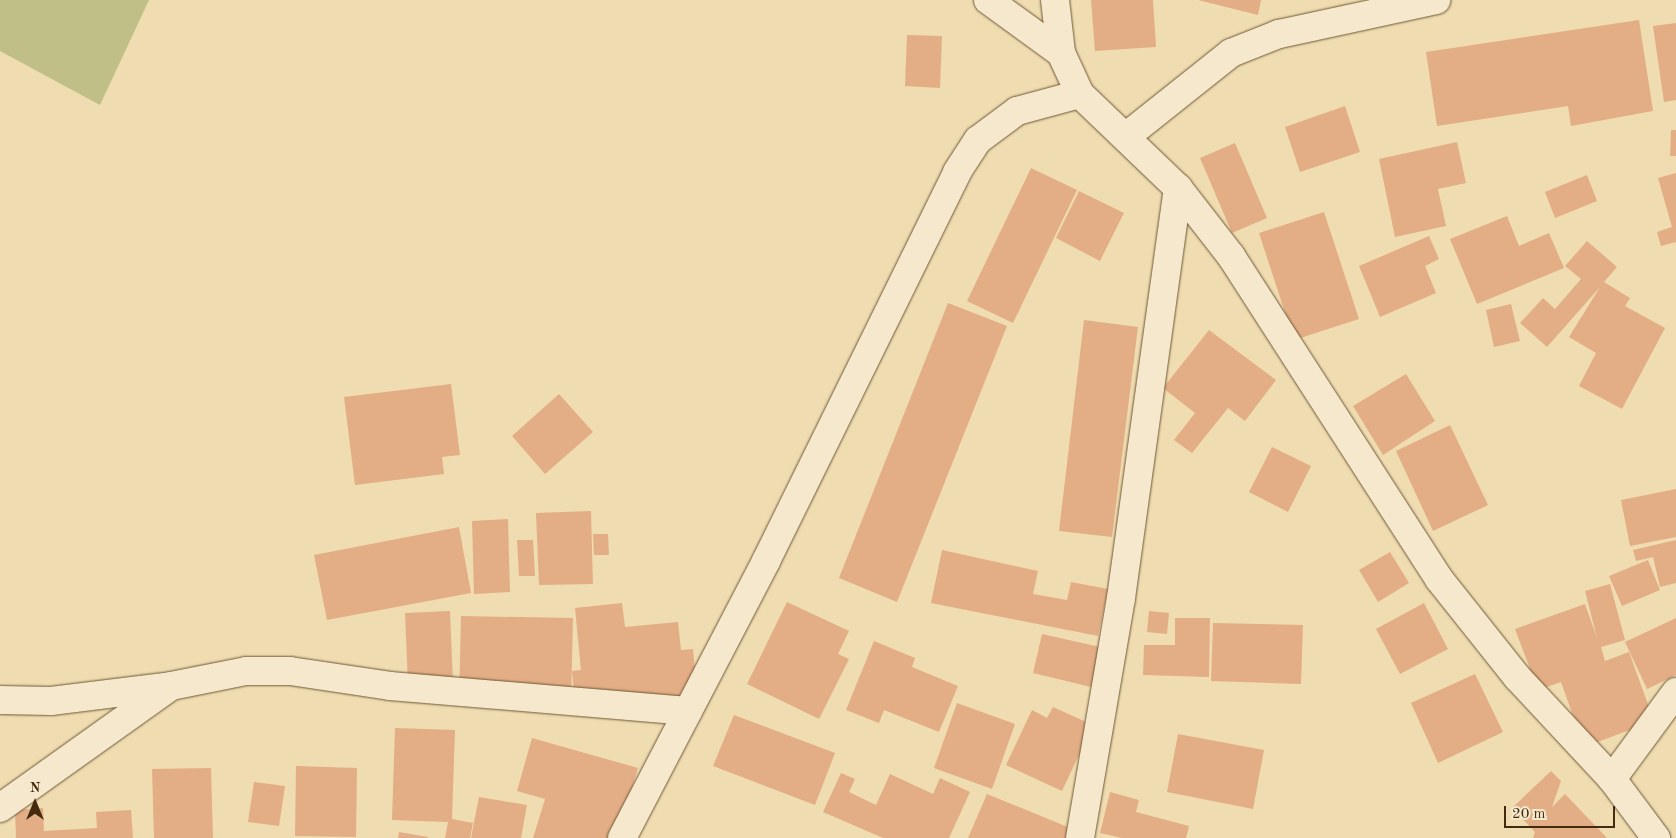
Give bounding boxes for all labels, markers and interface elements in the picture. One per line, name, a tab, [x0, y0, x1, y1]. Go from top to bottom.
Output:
north arrow	[10, 778, 60, 828]
text: N	[30, 781, 40, 795]
scale bar	[1506, 796, 1617, 828]
text: 20 m	[1512, 807, 1546, 822]

